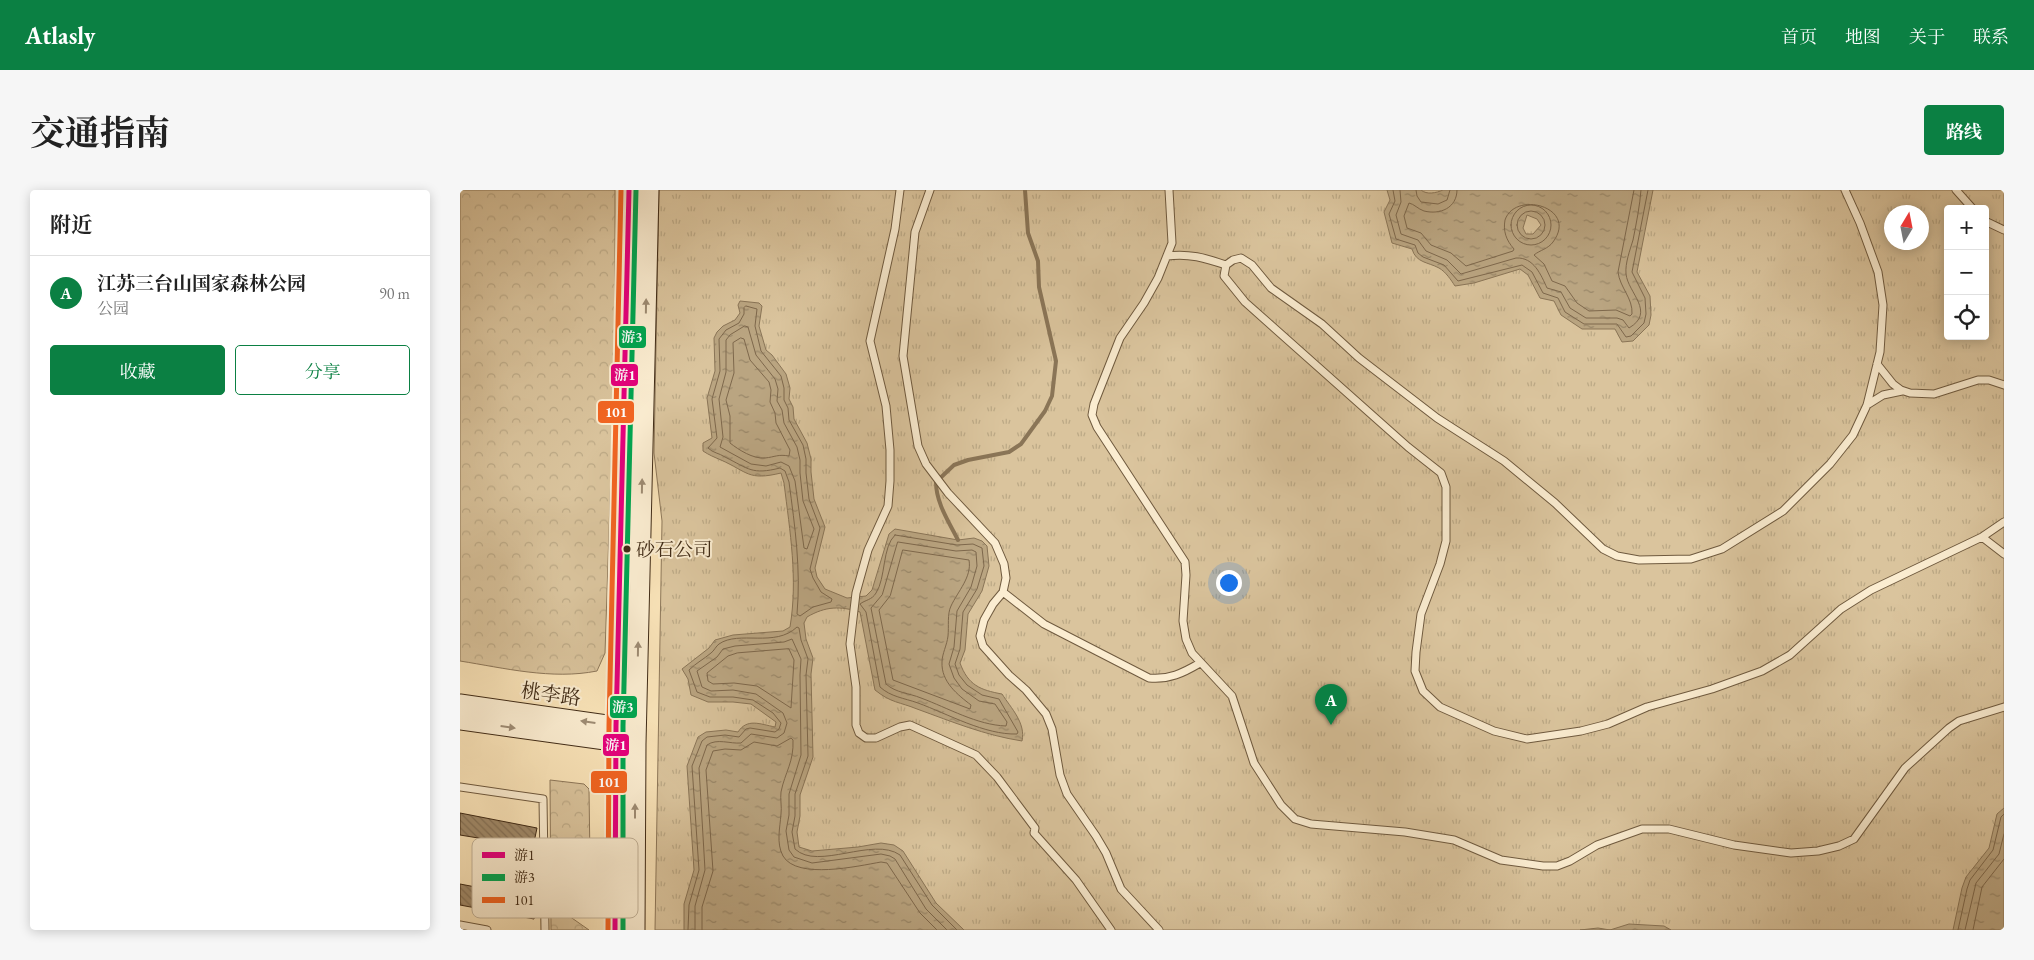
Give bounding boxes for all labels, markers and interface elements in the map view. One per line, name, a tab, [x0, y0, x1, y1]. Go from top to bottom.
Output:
text: Atlasly	[25, 20, 95, 51]
text: 首页	[1781, 25, 1817, 48]
text: 地图	[1845, 25, 1881, 48]
text: 关于	[1909, 25, 1945, 48]
text: 联系	[1973, 25, 2009, 48]
button: 路线	[1924, 105, 2004, 155]
text: 交通指南	[30, 110, 170, 155]
north arrow	[1884, 205, 1929, 250]
map controls	[1944, 205, 1989, 340]
button: +	[1944, 205, 1989, 250]
text: 附近	[50, 211, 92, 238]
button: −	[1944, 250, 1989, 295]
text: 江苏三台山国家森林公园	[97, 271, 306, 296]
text: A	[60, 283, 72, 304]
text: 90 m	[379, 283, 410, 304]
button: locate	[1944, 295, 1989, 340]
text: 公园	[97, 298, 129, 319]
one-way arrow	[642, 298, 650, 314]
line badge: 游3	[618, 325, 647, 349]
text: 游3	[621, 328, 643, 346]
button: 收藏	[50, 345, 225, 395]
button: 分享	[235, 345, 410, 395]
line badge: 游1	[610, 363, 639, 387]
text: 游1	[614, 366, 636, 384]
line badge: 101	[597, 400, 635, 424]
text: 101	[605, 403, 627, 421]
one-way arrow	[638, 478, 646, 494]
place label: 砂石公司	[636, 537, 712, 562]
marker: 砂石公司	[622, 544, 632, 554]
your location	[1216, 570, 1242, 596]
one-way arrow	[634, 641, 642, 657]
street label: 桃李路	[519, 677, 583, 711]
pin: A	[1315, 684, 1347, 725]
line badge: 游3	[609, 695, 638, 719]
text: 游3	[612, 698, 634, 716]
one-way arrow	[580, 718, 596, 726]
one-way arrow	[501, 723, 517, 731]
line badge: 游1	[602, 733, 630, 757]
text: 游1	[605, 736, 627, 754]
line badge: 101	[590, 770, 628, 794]
text: 101	[598, 773, 620, 791]
one-way arrow	[631, 803, 639, 819]
legend	[472, 838, 638, 918]
text: 游1	[514, 846, 535, 864]
text: 游3	[514, 868, 535, 886]
text: 101	[514, 891, 534, 909]

